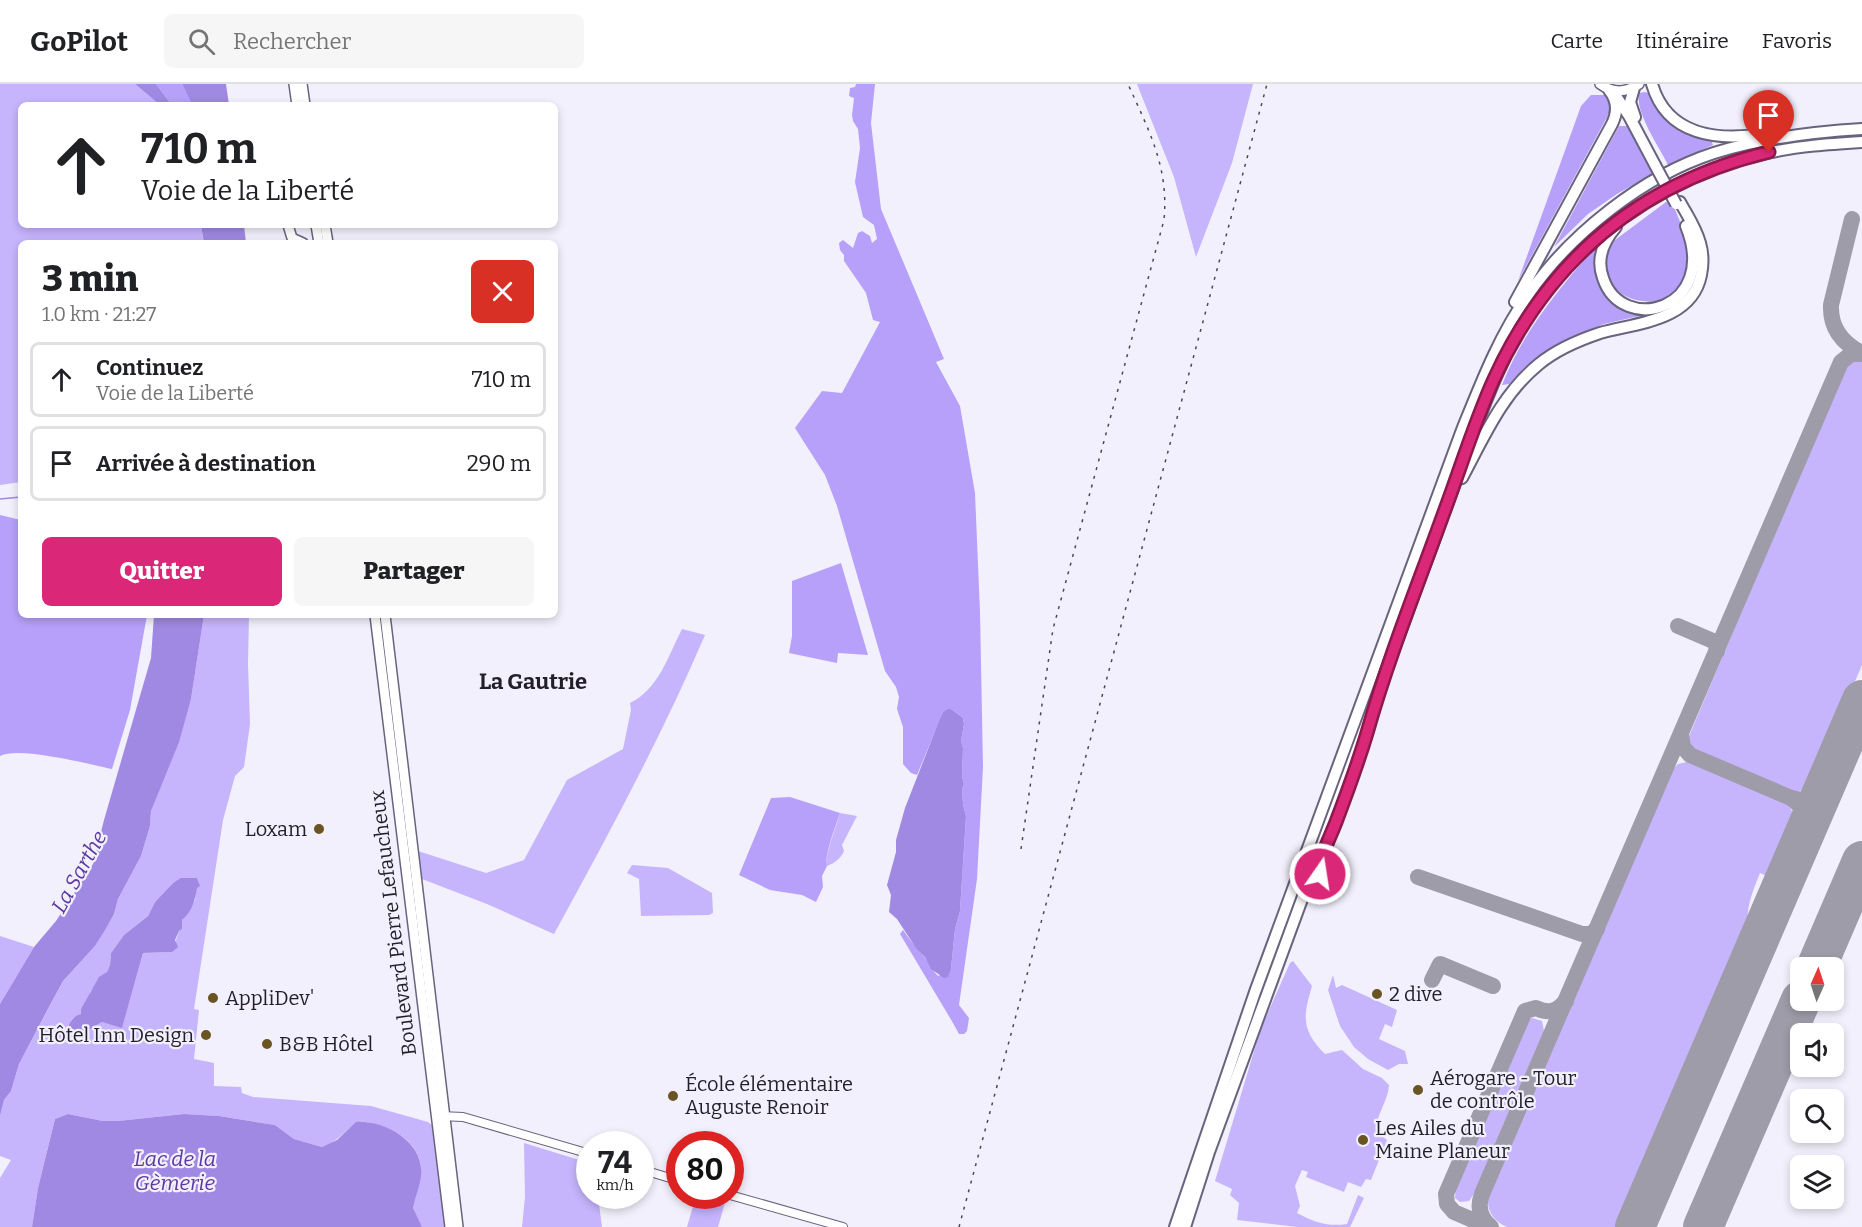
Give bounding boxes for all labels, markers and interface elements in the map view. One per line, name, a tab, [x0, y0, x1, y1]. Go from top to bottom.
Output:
search box	[164, 14, 584, 68]
text: GoPilot	[30, 25, 128, 58]
icon: search	[185, 25, 218, 58]
text: Rechercher	[233, 28, 351, 55]
text: Carte	[1550, 28, 1603, 54]
text: Itinéraire	[1636, 28, 1729, 54]
text: Favoris	[1762, 28, 1832, 54]
pin	[1743, 90, 1794, 152]
icon: arrive	[1752, 99, 1785, 132]
text: 710 m	[141, 124, 257, 174]
icon: ahead	[42, 126, 120, 204]
text: Voie de la Liberté	[141, 175, 354, 207]
text: 3 min	[42, 257, 138, 301]
button: close	[471, 260, 534, 323]
text: 1.0 km · 21:27	[42, 302, 156, 326]
text: Continuez	[96, 354, 203, 381]
icon: ahead	[45, 363, 78, 396]
text: 710 m	[471, 366, 531, 393]
text: Voie de la Liberté	[96, 381, 254, 405]
icon: arrive	[45, 447, 78, 480]
text: Arrivée à destination	[96, 450, 316, 477]
text: 290 m	[467, 450, 531, 477]
button: Quitter	[42, 537, 282, 606]
button: Partager	[294, 537, 534, 606]
district label: La Gautrie	[479, 668, 587, 695]
street label: Boulevard Pierre Lefaucheux	[365, 789, 421, 1057]
place label: Loxam	[245, 817, 307, 841]
marker: Loxam	[312, 822, 326, 836]
water label: La Sarthe	[46, 826, 112, 918]
position arrow	[1288, 842, 1352, 906]
north arrow	[1790, 957, 1844, 1011]
map controls	[1790, 957, 1844, 1209]
place label: 2 dive	[1389, 982, 1442, 1006]
place label: AppliDev'	[225, 986, 314, 1010]
marker: 2 dive	[1370, 987, 1384, 1001]
marker: AppliDev'	[206, 991, 220, 1005]
place label: Hôtel Inn Design	[39, 1023, 194, 1047]
button: sound	[1790, 1023, 1844, 1077]
marker: Hôtel Inn Design	[199, 1028, 213, 1042]
place label: B&B Hôtel	[279, 1032, 374, 1056]
marker: B&B Hôtel	[260, 1037, 274, 1051]
place label: Aérogare - Tour de contrôle	[1430, 1066, 1577, 1113]
place label: École élémentaire Auguste Renoir	[685, 1072, 853, 1119]
marker: Aérogare - Tour de contrôle	[1411, 1083, 1425, 1097]
marker: École élémentaire Auguste Renoir	[666, 1089, 680, 1103]
button: search	[1790, 1089, 1844, 1143]
place label: Les Ailes du Maine Planeur	[1375, 1116, 1510, 1163]
speed limit sign: 80	[666, 1131, 744, 1209]
marker: Les Ailes du Maine Planeur	[1356, 1133, 1370, 1147]
text: 74	[598, 1145, 632, 1181]
water label: Lac de la Gèmerie	[134, 1146, 216, 1196]
button: layers	[1790, 1155, 1844, 1209]
text: km/h	[596, 1176, 634, 1194]

